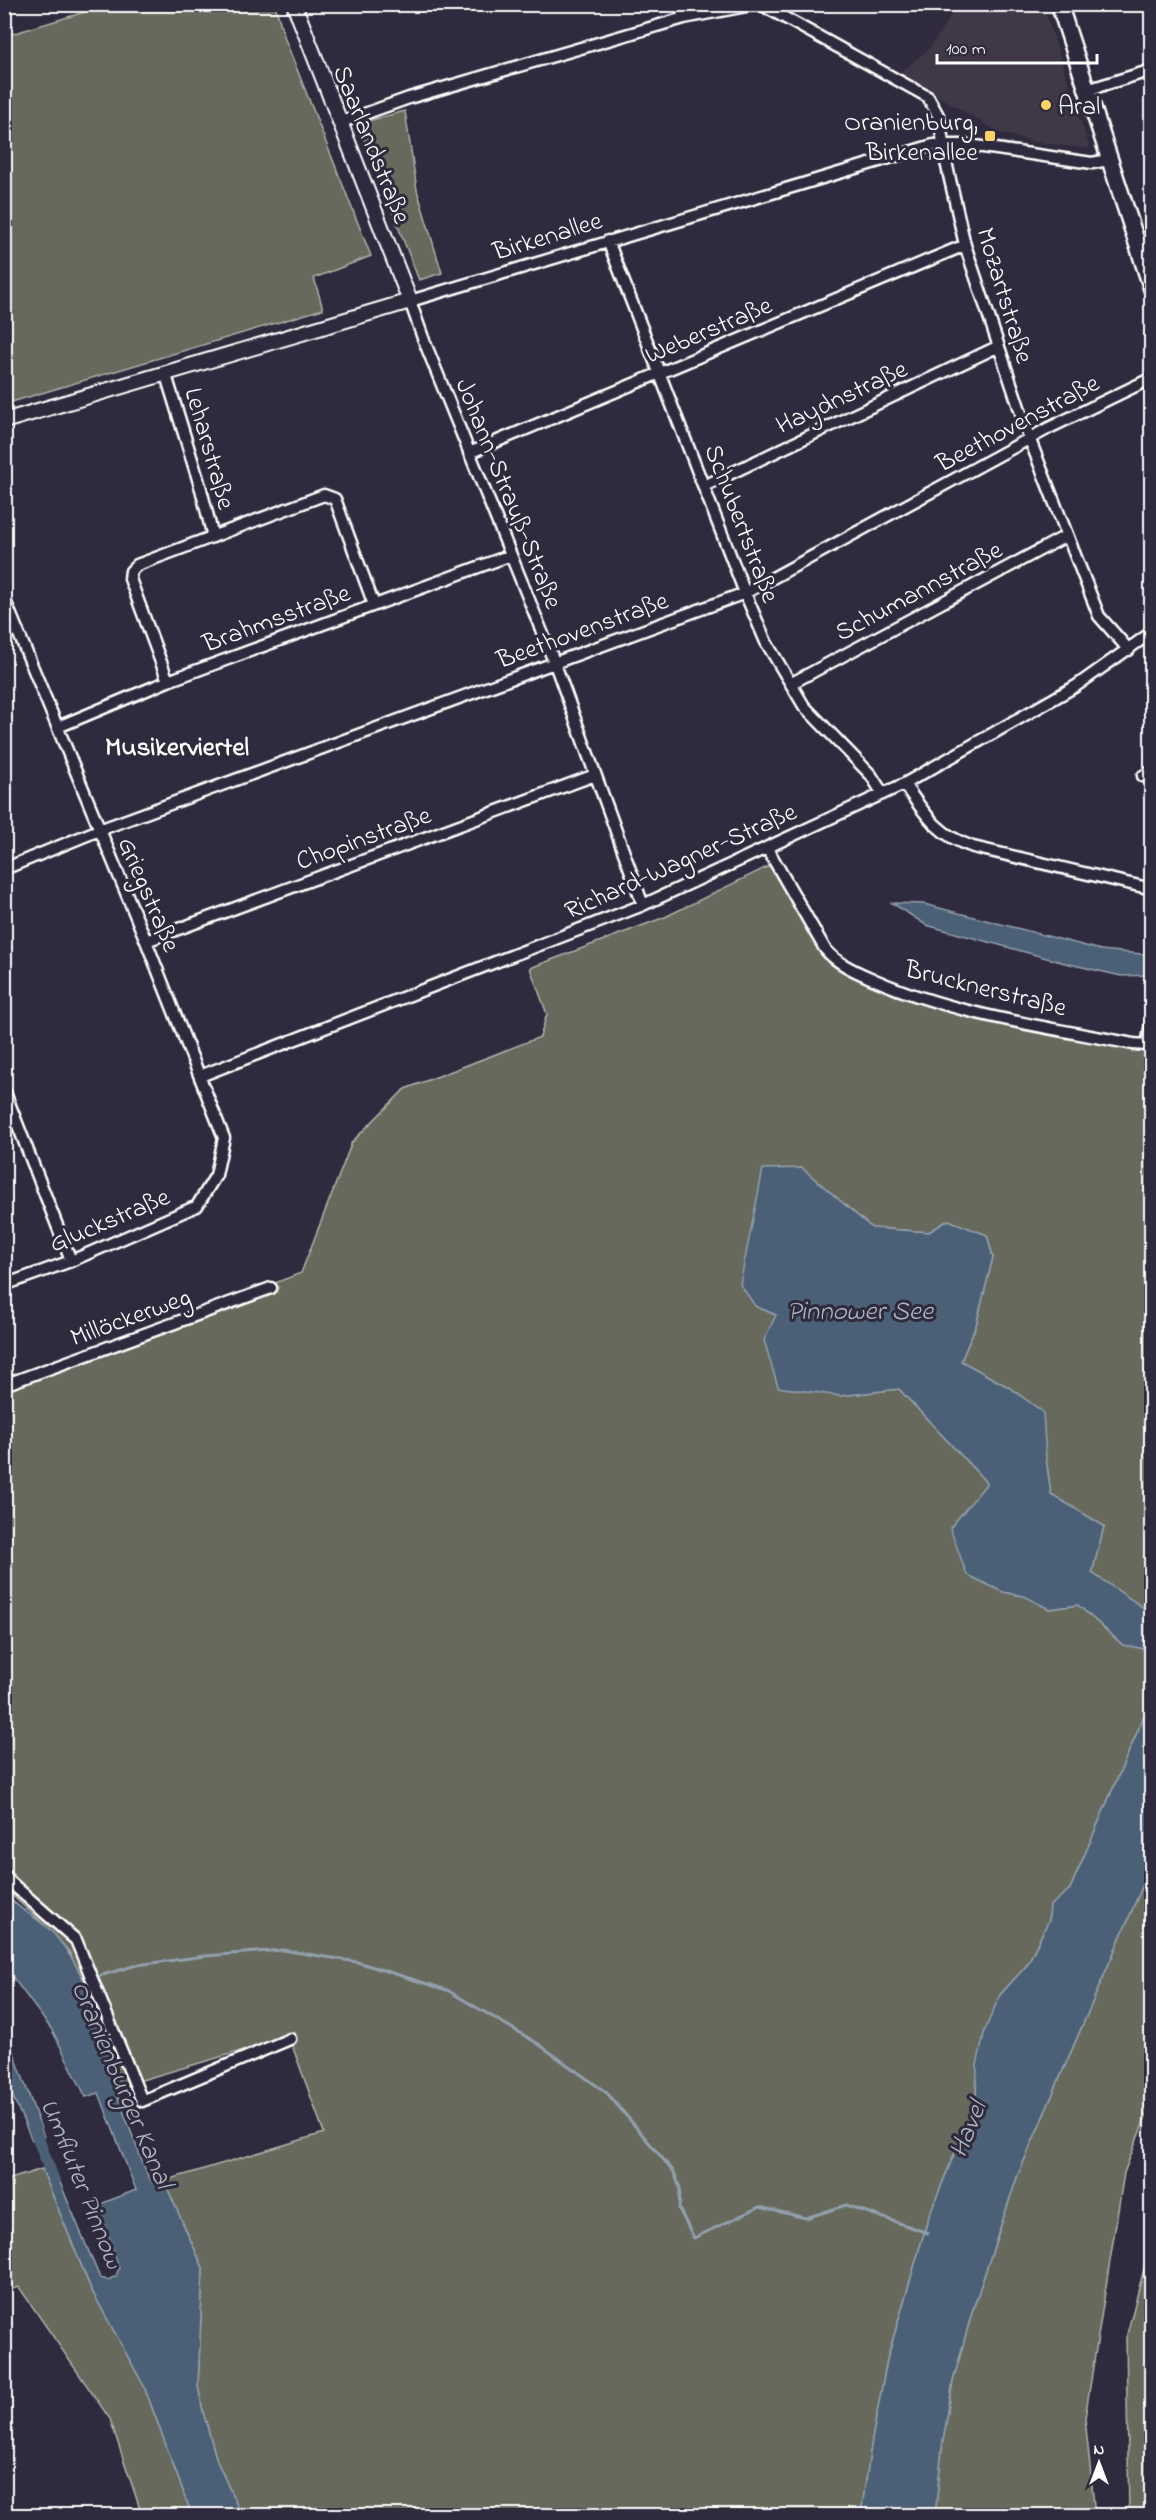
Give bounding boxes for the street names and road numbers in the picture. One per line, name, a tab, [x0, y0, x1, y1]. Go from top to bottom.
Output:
street label: Saarlandstraße	[321, 60, 419, 230]
street label: Birkenallee	[488, 203, 607, 273]
street label: Mozartstraße	[964, 223, 1042, 369]
street label: Weberstraße	[640, 288, 779, 376]
street label: Haydnstraße	[770, 352, 915, 446]
street label: Beethovenstraße	[929, 365, 1107, 484]
street label: Johann-Strauß-Straße	[444, 373, 571, 615]
street label: Leharstraße	[173, 383, 244, 514]
street label: Schubertstraße	[693, 439, 788, 609]
street label: Schumannstraße	[829, 532, 1010, 653]
street label: Brahmsstraße	[197, 575, 357, 664]
street label: Beethovenstraße	[491, 583, 674, 681]
street label: Richard-Wagner-Straße	[559, 794, 804, 931]
street label: Chopinstraße	[291, 798, 437, 882]
street label: Griegstraße	[106, 832, 189, 959]
street label: Brucknerstraße	[900, 951, 1070, 1028]
street label: Gluckstraße	[44, 1179, 177, 1264]
street label: Millöckerweg	[65, 1279, 197, 1358]

